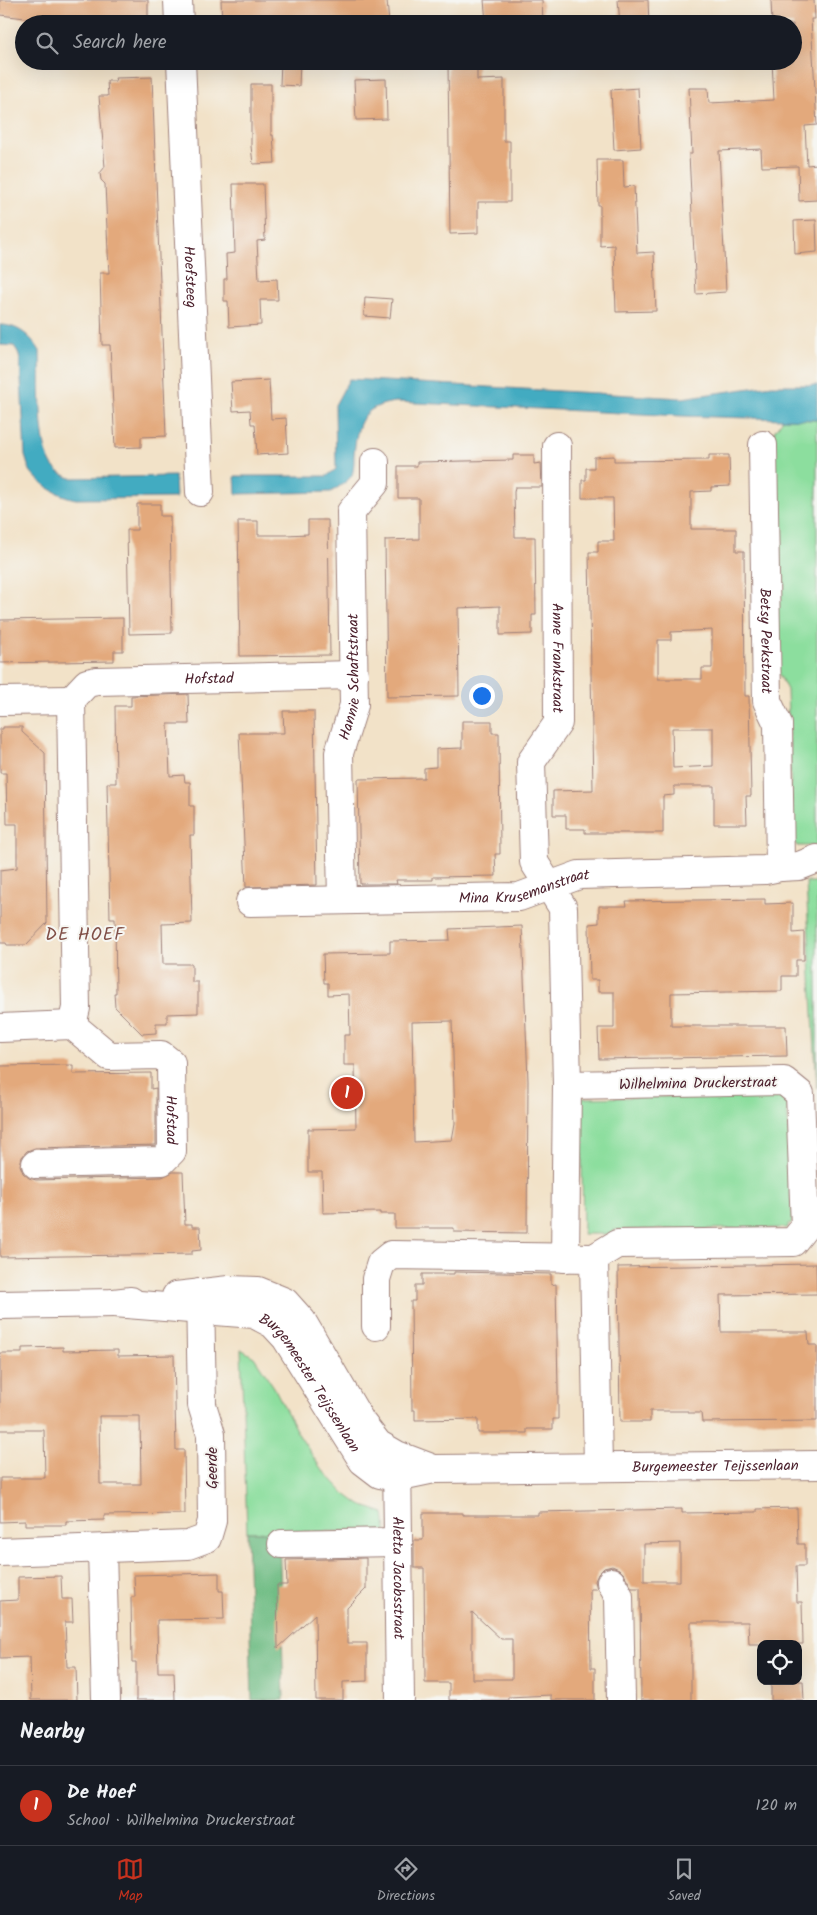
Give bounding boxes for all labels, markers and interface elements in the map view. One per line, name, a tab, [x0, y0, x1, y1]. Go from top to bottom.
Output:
search box	[15, 15, 802, 70]
text: Search here	[73, 28, 167, 58]
icon: search	[33, 29, 61, 57]
street label: Hoefsteeg	[176, 245, 203, 308]
street label: Betsy Perkstraat	[752, 588, 778, 694]
street label: Anne Frankstraat	[545, 603, 569, 713]
street label: Hannie Schaftstraat	[333, 613, 367, 743]
street label: Hofstad	[184, 667, 234, 692]
your location	[469, 683, 495, 709]
street label: Mina Krusemanstraat	[458, 864, 590, 911]
district label: DE HOEF	[45, 921, 125, 950]
street label: Wilhelmina Druckerstraat	[619, 1071, 778, 1097]
pin: 1	[331, 1074, 363, 1112]
street label: Hofstad	[158, 1095, 183, 1145]
street label: Burgemeester Teijssenlaan	[254, 1308, 366, 1458]
street label: Geerde	[201, 1447, 225, 1489]
street label: Burgemeester Teijssenlaan	[632, 1454, 799, 1480]
street label: Aletta Jacobsstraat	[385, 1516, 410, 1640]
map controls	[757, 1640, 802, 1685]
button: locate	[757, 1640, 802, 1685]
text: Nearby	[20, 1716, 85, 1749]
text: De Hoef	[67, 1778, 135, 1808]
text: 1	[34, 1793, 38, 1818]
text: 120 m	[756, 1793, 797, 1818]
text: School · Wilhelmina Druckerstraat	[67, 1808, 295, 1833]
tab: Map	[116, 1855, 144, 1907]
tab: Directions	[377, 1855, 435, 1907]
tab: Saved	[667, 1855, 701, 1907]

